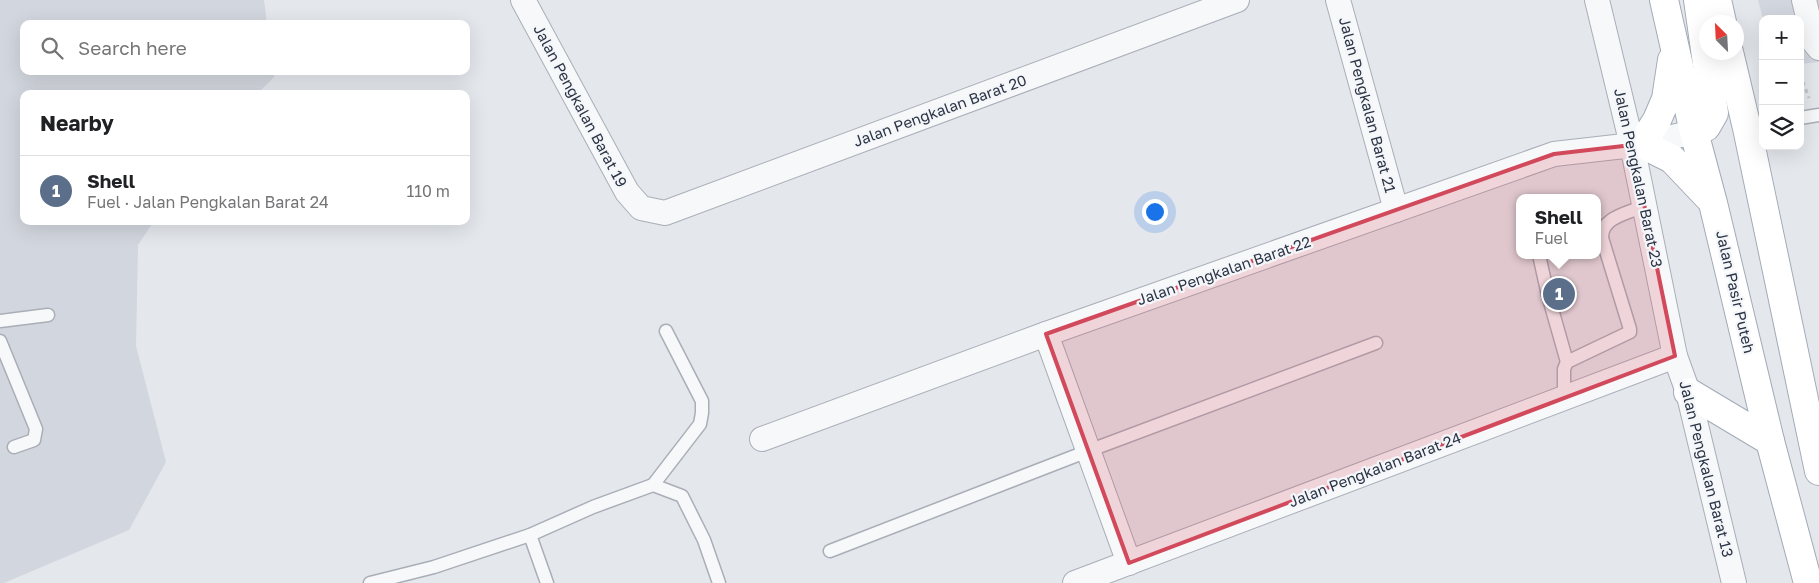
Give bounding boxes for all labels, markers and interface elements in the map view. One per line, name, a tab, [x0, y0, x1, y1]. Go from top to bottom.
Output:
street label: Jalan Pengkalan Barat 21	[1336, 15, 1400, 195]
north arrow	[1699, 15, 1744, 60]
map controls	[1759, 15, 1804, 150]
button: +	[1759, 15, 1804, 60]
search box	[20, 20, 470, 75]
street label: Jalan Pengkalan Barat 19	[530, 21, 631, 190]
icon: search	[38, 34, 66, 62]
text: Search here	[78, 36, 187, 59]
button: −	[1759, 60, 1804, 105]
street label: Jalan Pengkalan Barat 20	[850, 70, 1029, 150]
street label: Jalan Pengkalan Barat 23	[1611, 87, 1667, 269]
button: layers	[1759, 105, 1804, 150]
text: Nearby	[40, 110, 114, 136]
text: Shell	[87, 169, 135, 192]
text: 1	[52, 181, 60, 201]
text: 110 m	[406, 181, 450, 201]
text: Fuel · Jalan Pengkalan Barat 24	[87, 192, 329, 212]
popup	[1516, 194, 1601, 259]
your location	[1142, 199, 1168, 225]
text: Shell	[1534, 205, 1583, 228]
text: Fuel	[1534, 228, 1568, 248]
street label: Jalan Pasir Puteh	[1713, 229, 1759, 355]
street label: Jalan Pengkalan Barat 22	[1134, 232, 1313, 308]
pin: 1	[1543, 275, 1575, 313]
street label: Jalan Pengkalan Barat 13	[1676, 379, 1738, 559]
street label: Jalan Pengkalan Barat 24	[1286, 428, 1463, 510]

